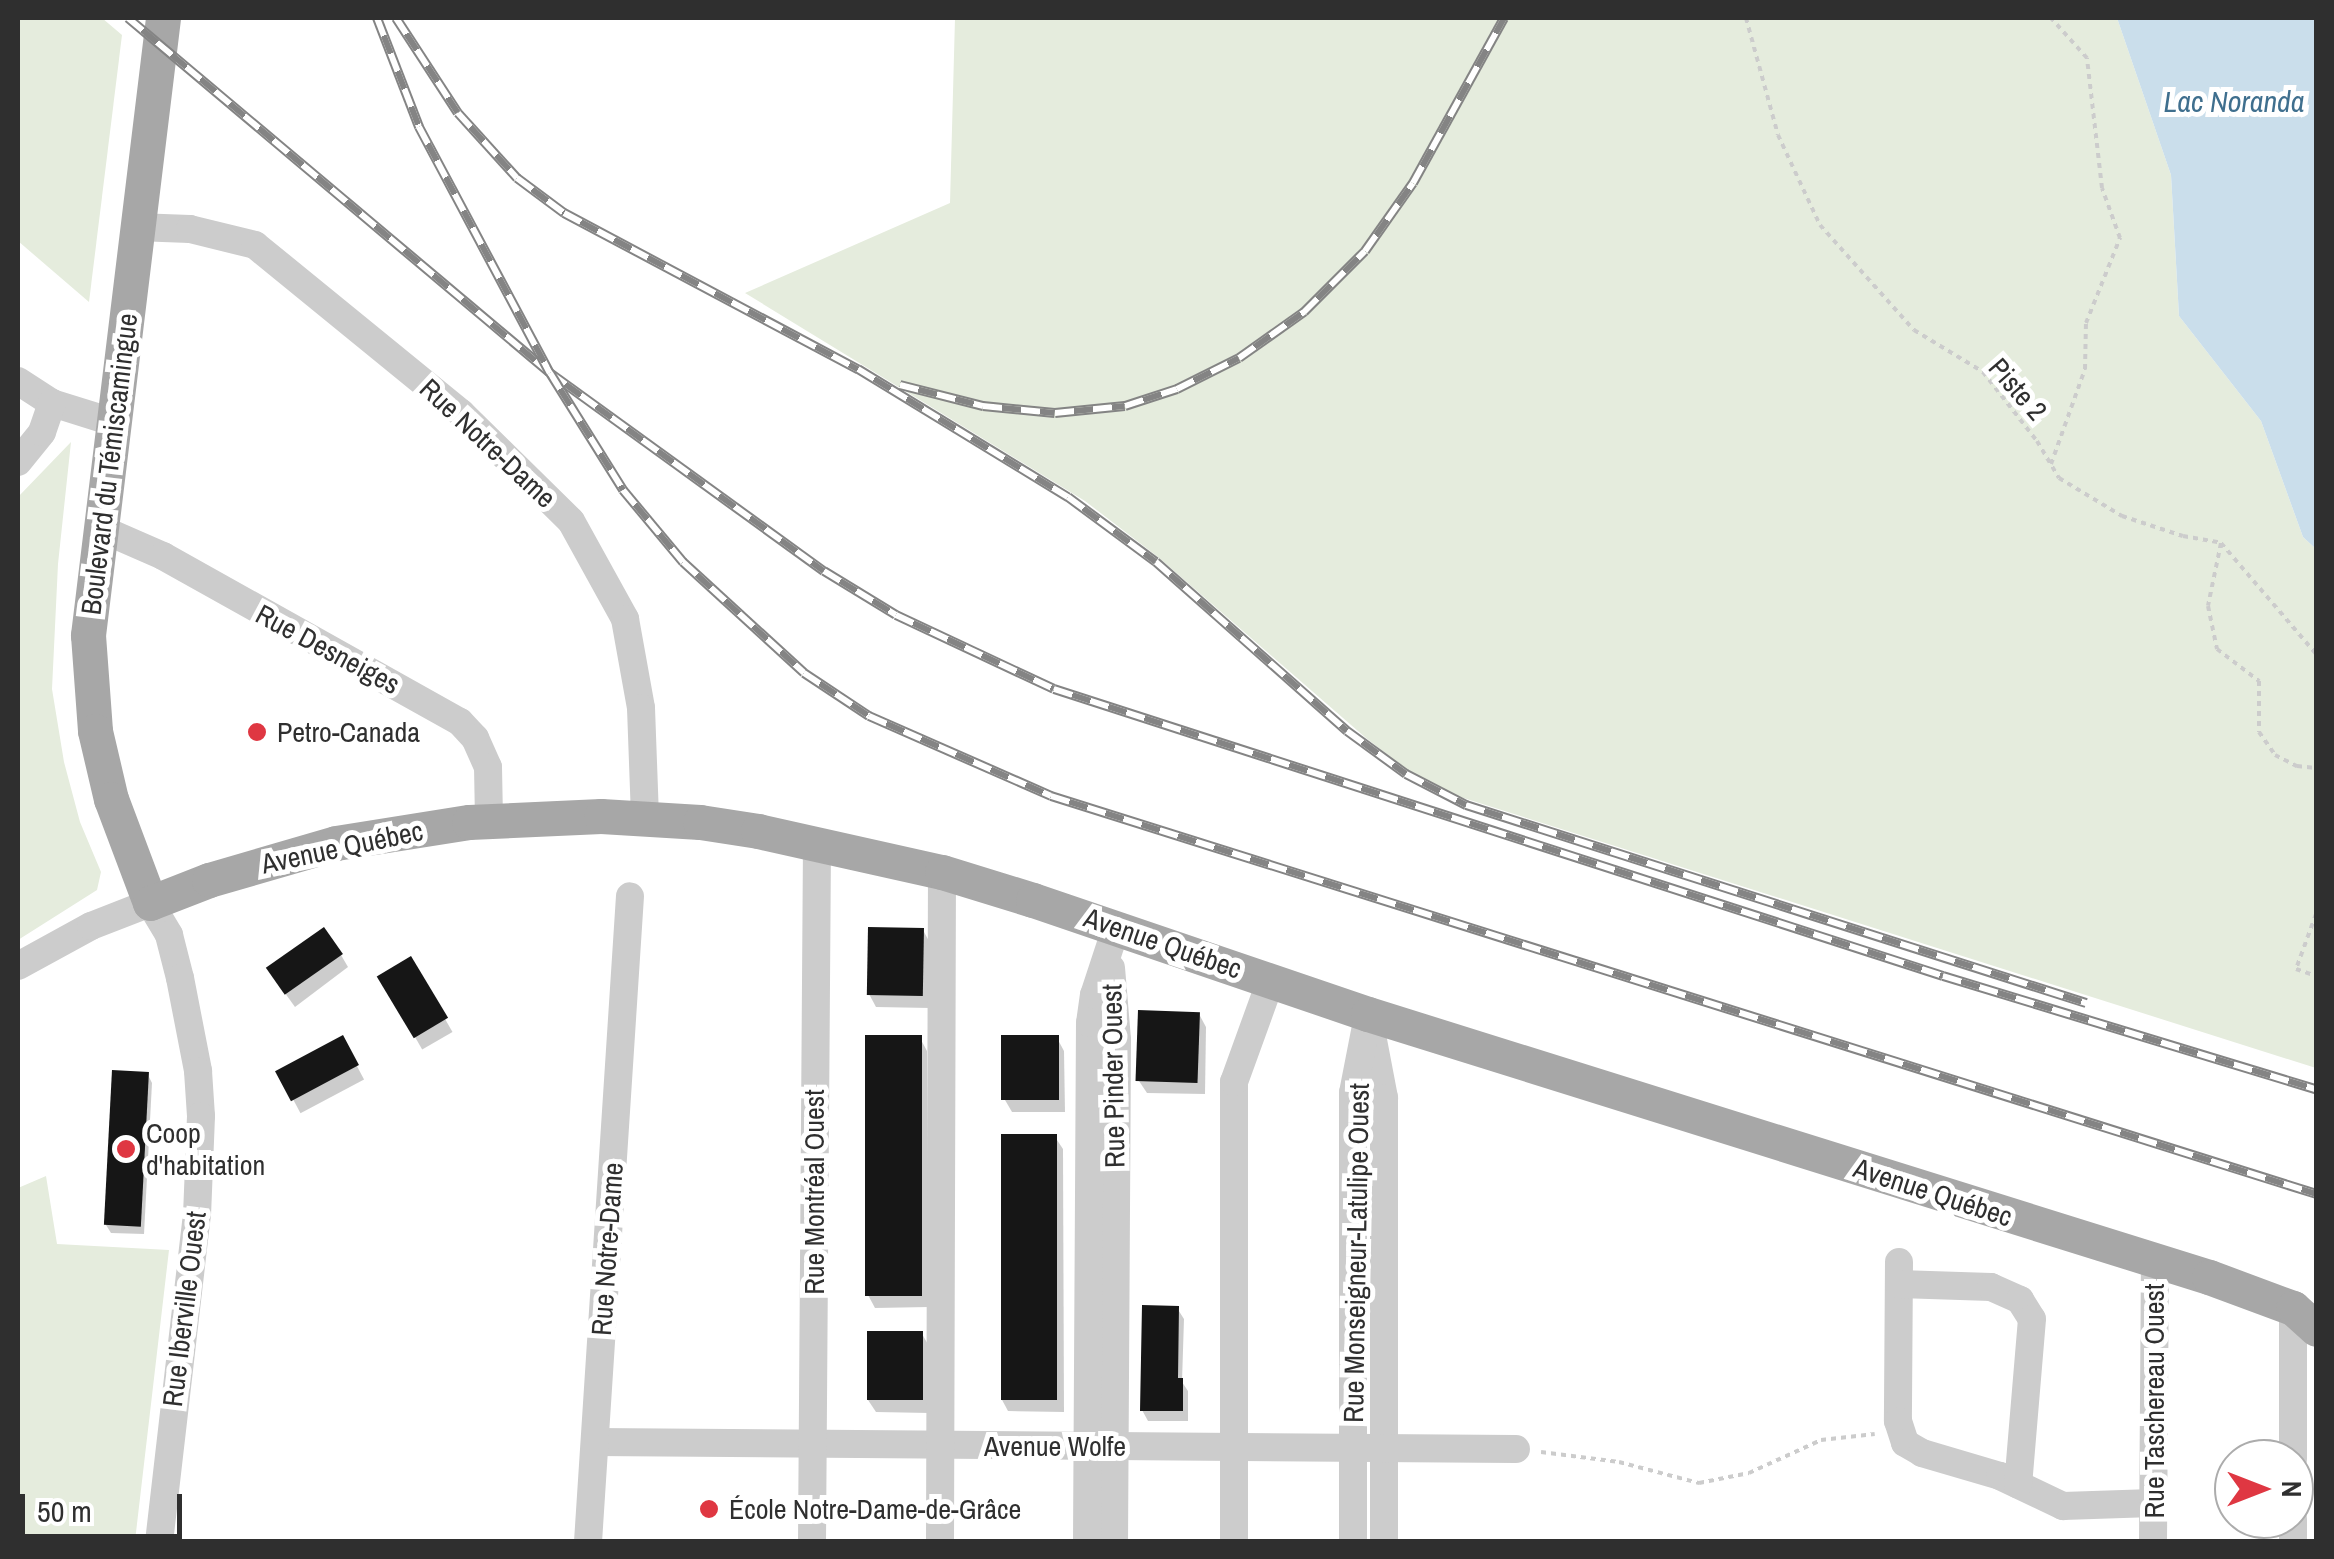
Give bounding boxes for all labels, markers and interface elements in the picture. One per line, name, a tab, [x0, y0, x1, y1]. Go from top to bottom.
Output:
water label: Lac Noranda	[2164, 83, 2304, 119]
street label: Boulevard du Témiscamingue	[74, 311, 144, 617]
street label: Piste 2	[1982, 351, 2054, 427]
street label: Rue Notre-Dame	[413, 372, 563, 514]
street label: Rue Desneiges	[250, 597, 406, 701]
place label: Petro-Canada	[277, 715, 420, 749]
marker: Petro-Canada	[246, 721, 268, 743]
street label: Avenue Québec	[258, 813, 426, 881]
street label: Avenue Québec	[1080, 900, 1246, 986]
street label: Rue Pinder Ouest	[1095, 984, 1131, 1168]
street label: Rue Monseigneur-Latulipe Ouest	[1336, 1083, 1376, 1423]
street label: Rue Montréal Ouest	[797, 1089, 831, 1295]
place label: Coop d'habitation	[146, 1116, 265, 1182]
marker: Coop d'habitation	[115, 1138, 137, 1160]
street label: Avenue Québec	[1850, 1151, 2016, 1233]
street label: Rue Notre-Dame	[584, 1161, 630, 1337]
street label: Rue Iberville Ouest	[155, 1209, 213, 1409]
street label: Rue Taschereau Ouest	[2137, 1283, 2171, 1519]
street label: Avenue Wolfe	[984, 1429, 1126, 1463]
north arrow	[2214, 1439, 2314, 1539]
scale bar	[25, 1474, 188, 1536]
text: N	[2273, 1481, 2311, 1497]
text: 50 m	[37, 1491, 92, 1531]
place label: École Notre-Dame-de-Grâce	[729, 1492, 1021, 1526]
marker: École Notre-Dame-de-Grâce	[698, 1498, 720, 1520]

